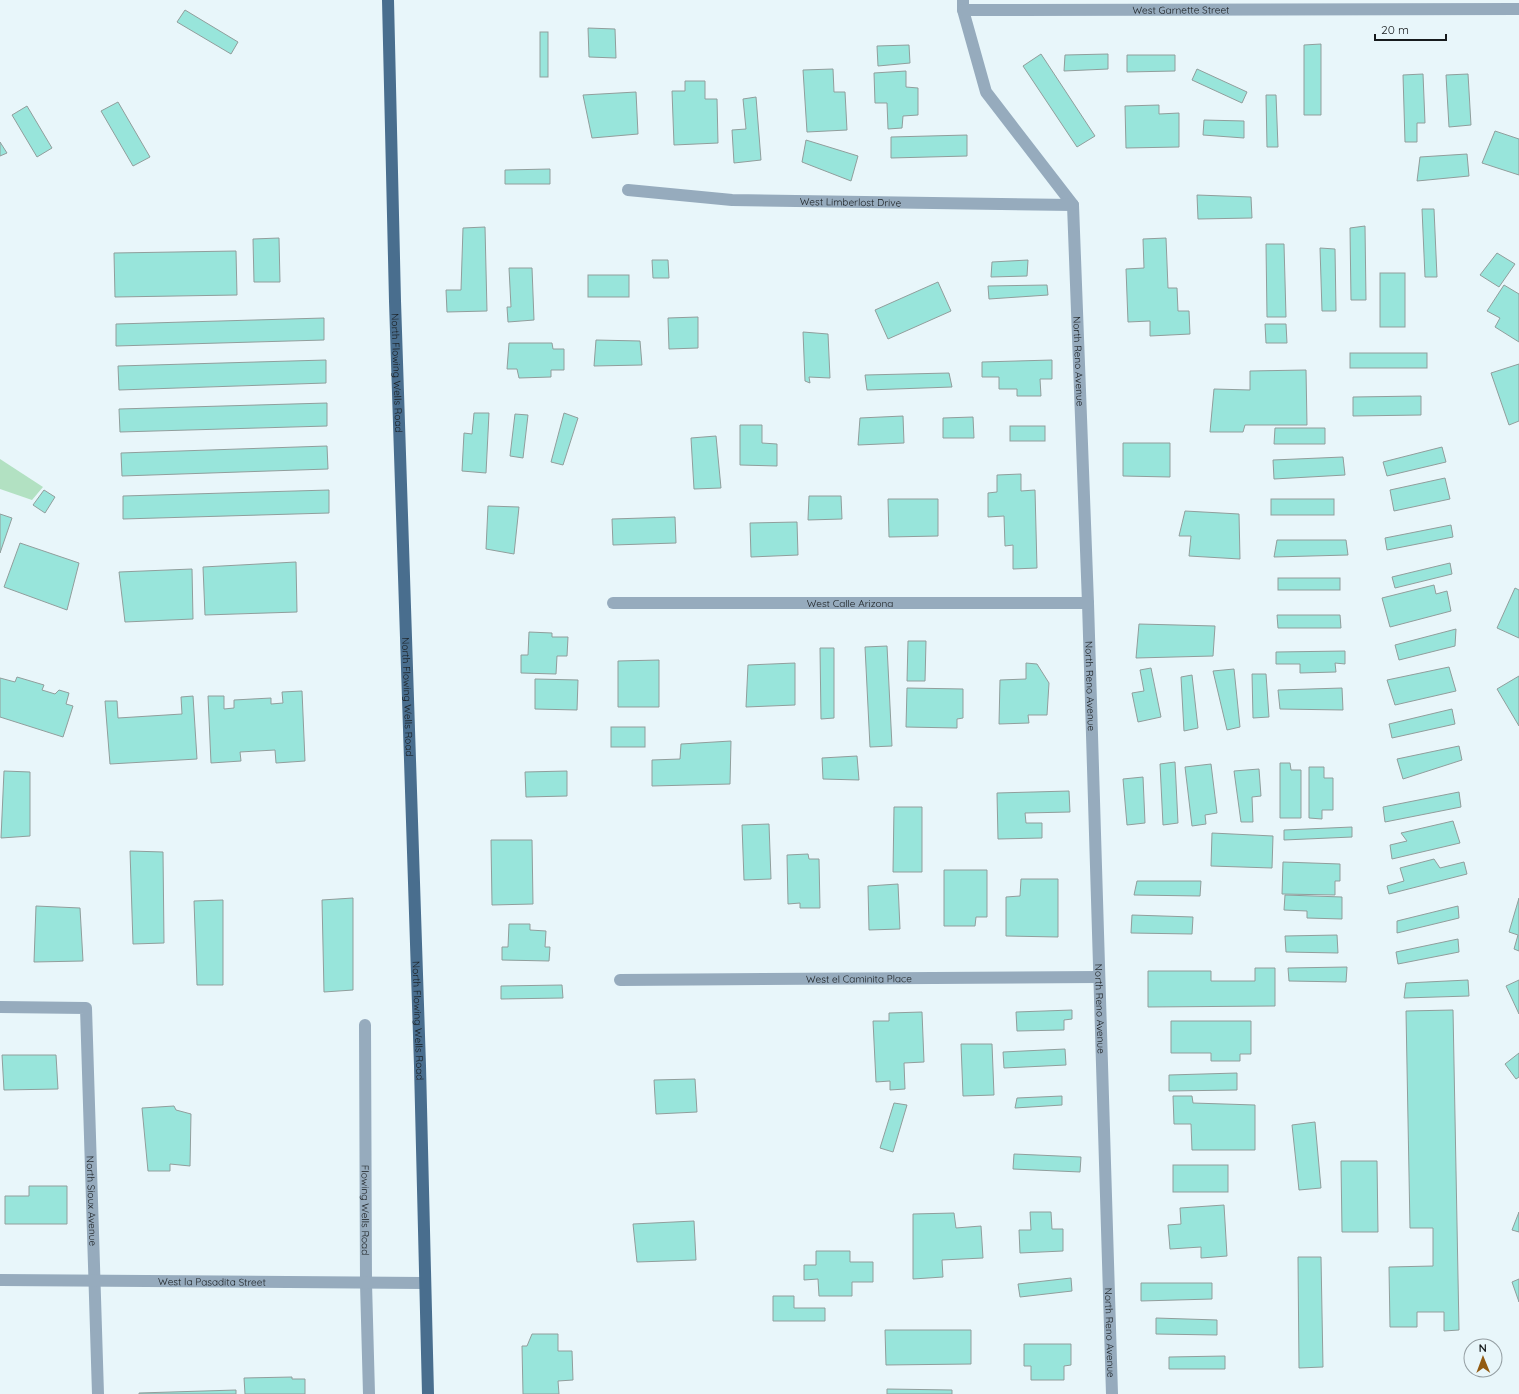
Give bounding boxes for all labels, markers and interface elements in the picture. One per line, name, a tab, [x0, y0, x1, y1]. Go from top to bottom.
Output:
street label: West Garnette Street	[1133, 4, 1230, 17]
scale bar	[1375, 16, 1446, 42]
text: 20 m	[1381, 22, 1409, 37]
street label: West Limberlost Drive	[800, 195, 902, 209]
street label: North Flowing Wells Road	[388, 313, 405, 433]
street label: North Reno Avenue	[1070, 316, 1087, 407]
street label: West Calle Arizona	[807, 597, 893, 610]
street label: North Flowing Wells Road	[399, 637, 416, 757]
street label: North Reno Avenue	[1082, 641, 1098, 732]
street label: North Flowing Wells Road	[410, 961, 426, 1080]
street label: North Reno Avenue	[1092, 964, 1108, 1054]
street label: West el Caminita Place	[806, 972, 912, 986]
street label: North Sioux Avenue	[84, 1156, 99, 1247]
street label: Flowing Wells Road	[359, 1165, 372, 1255]
street label: West la Pasadita Street	[158, 1275, 266, 1289]
street label: North Reno Avenue	[1102, 1287, 1118, 1378]
north arrow	[1463, 1338, 1503, 1378]
text: N	[1479, 1341, 1487, 1355]

